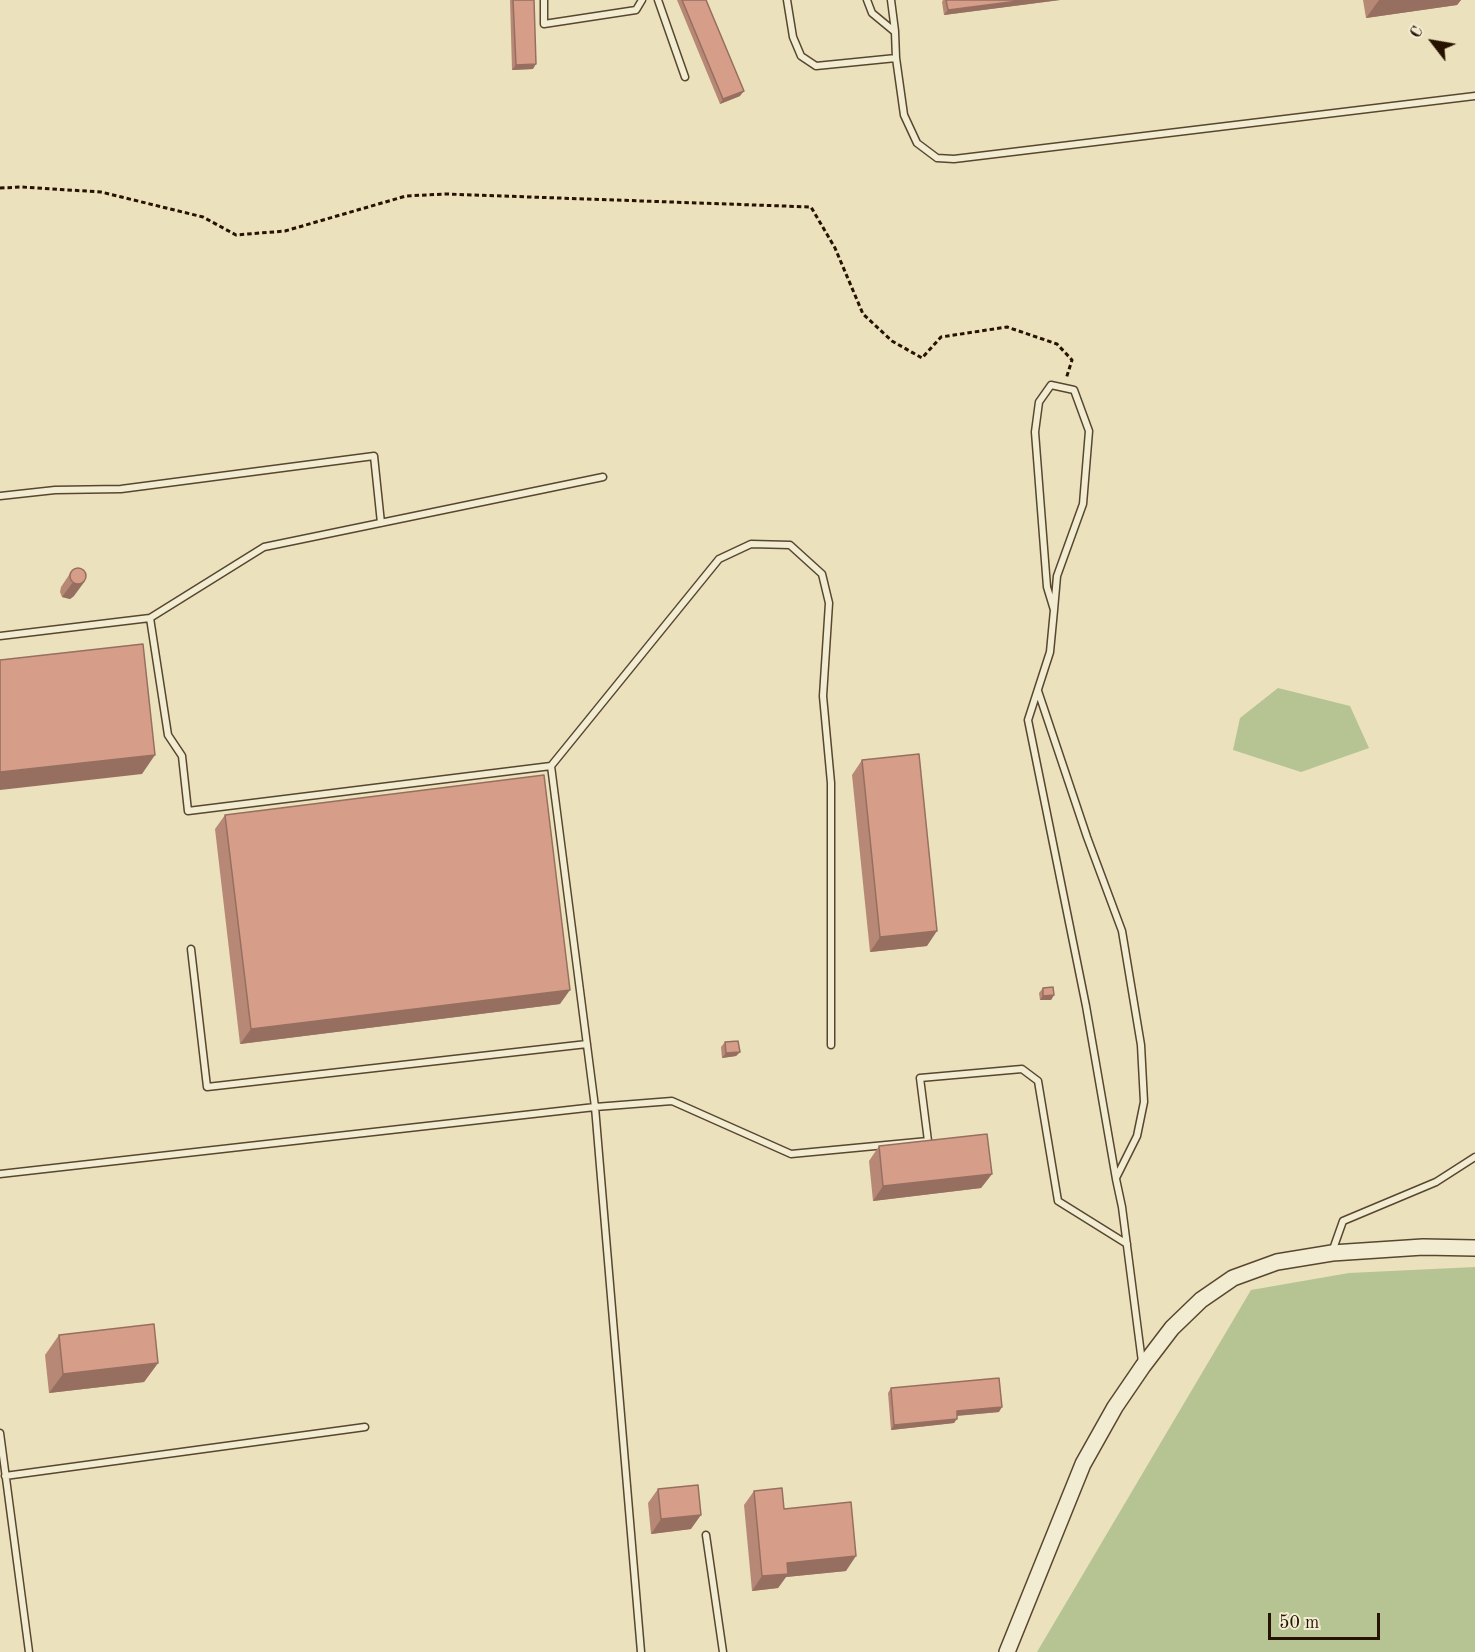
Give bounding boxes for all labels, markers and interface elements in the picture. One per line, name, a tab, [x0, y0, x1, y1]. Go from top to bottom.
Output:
north arrow	[1403, 12, 1463, 72]
text: С	[1408, 24, 1427, 41]
scale bar	[1271, 1601, 1384, 1639]
text: 50 m	[1279, 1614, 1319, 1632]

